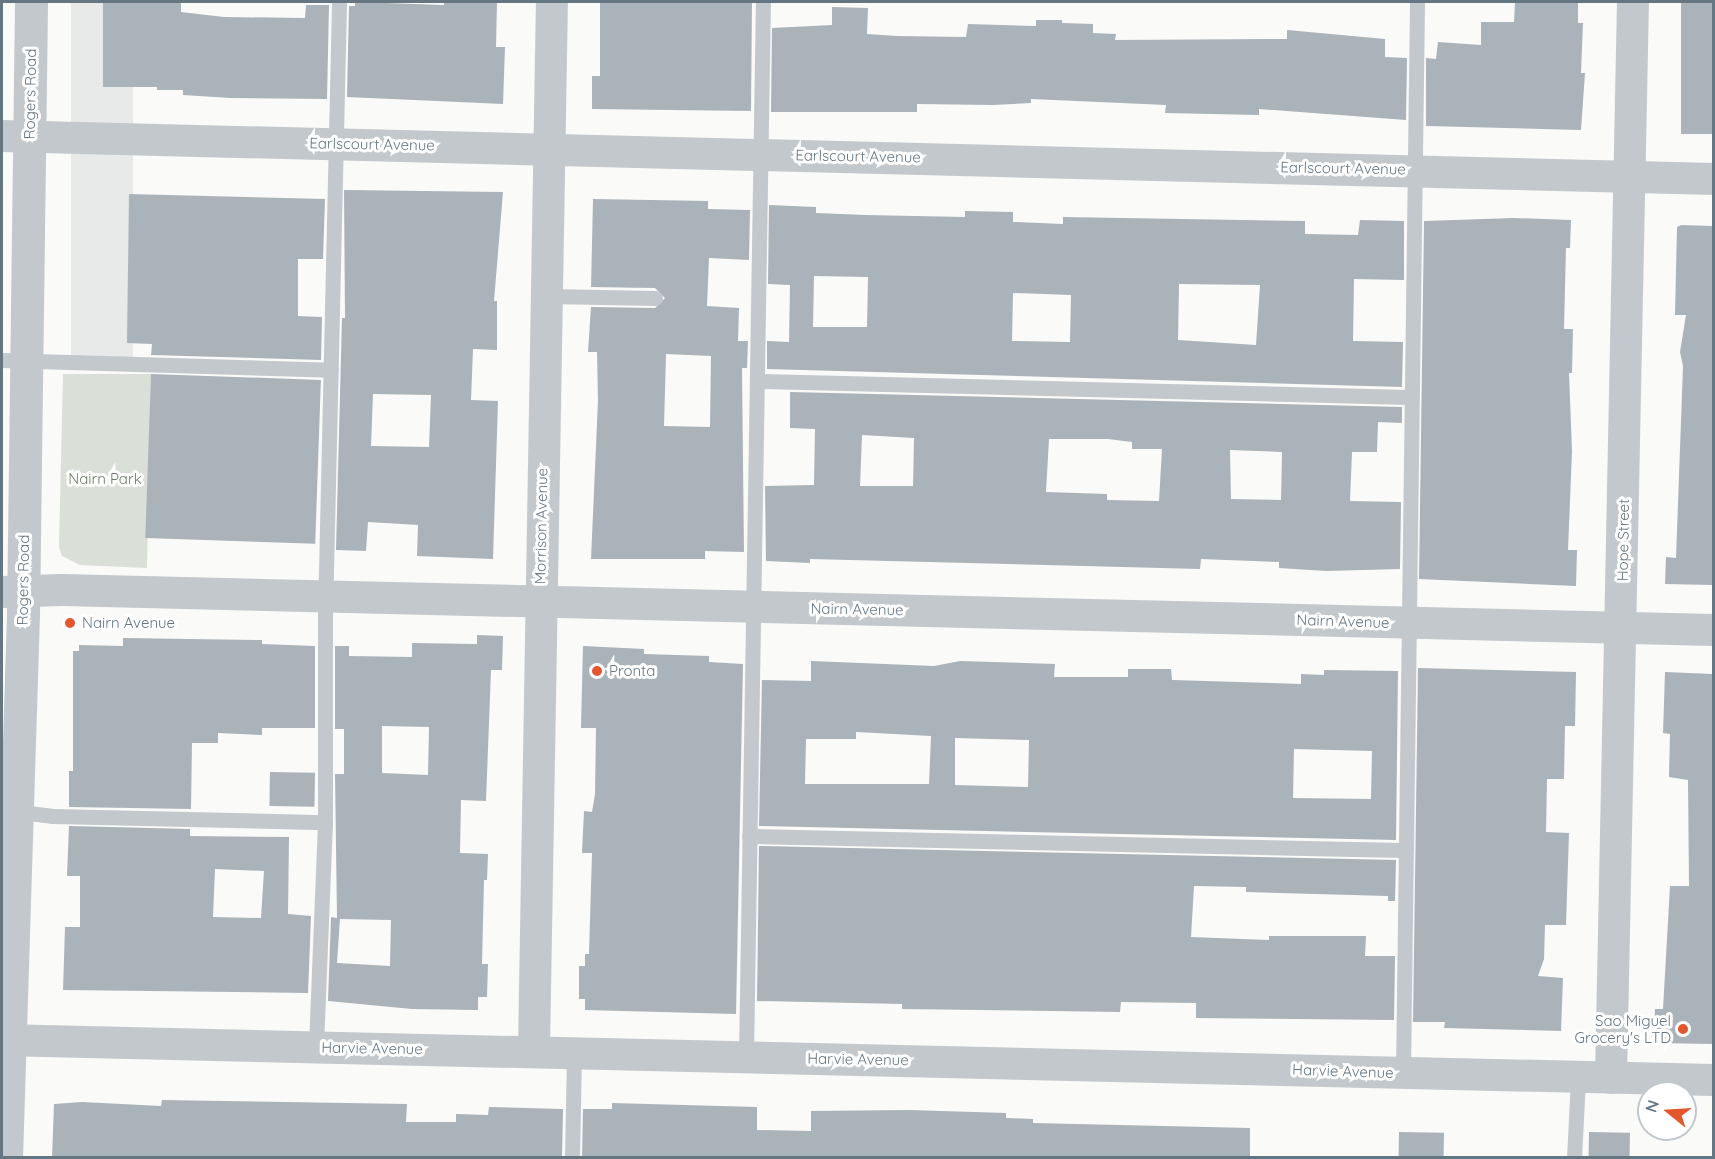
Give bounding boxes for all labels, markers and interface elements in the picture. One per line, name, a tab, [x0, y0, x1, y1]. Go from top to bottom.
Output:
street label: Rogers Road	[20, 49, 40, 139]
street label: Earlscourt Avenue	[309, 134, 435, 154]
street label: Earlscourt Avenue	[795, 146, 921, 166]
street label: Earlscourt Avenue	[1280, 158, 1406, 178]
street label: Morrison Avenue	[531, 468, 551, 584]
park label: Nairn Park	[68, 470, 142, 488]
street label: Hope Street	[1613, 499, 1633, 581]
street label: Rogers Road	[13, 535, 33, 625]
street label: Nairn Avenue	[810, 599, 904, 619]
street label: Nairn Avenue	[1296, 610, 1390, 632]
place label: Nairn Avenue	[82, 614, 175, 632]
marker: Nairn Avenue	[63, 616, 77, 630]
place label: Pronta	[609, 662, 655, 680]
marker: Pronta	[590, 664, 604, 678]
place label: Sao Miguel Grocery's LTD	[1575, 1011, 1671, 1046]
marker: Sao Miguel Grocery's LTD	[1676, 1022, 1690, 1036]
street label: Harvie Avenue	[321, 1038, 423, 1058]
street label: Harvie Avenue	[807, 1049, 909, 1069]
street label: Harvie Avenue	[1292, 1060, 1394, 1082]
north arrow	[1637, 1081, 1697, 1141]
text: N	[1640, 1097, 1663, 1115]

